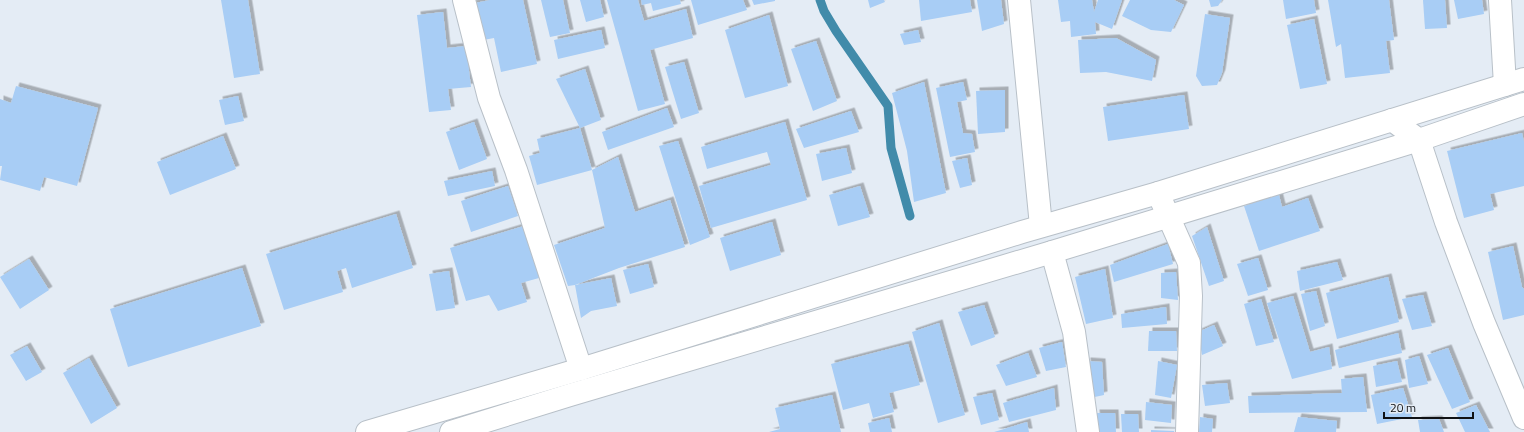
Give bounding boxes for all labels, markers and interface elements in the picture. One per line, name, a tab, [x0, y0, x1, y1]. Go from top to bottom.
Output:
scale bar	[1384, 394, 1473, 420]
text: 20 m	[1390, 398, 1416, 417]

